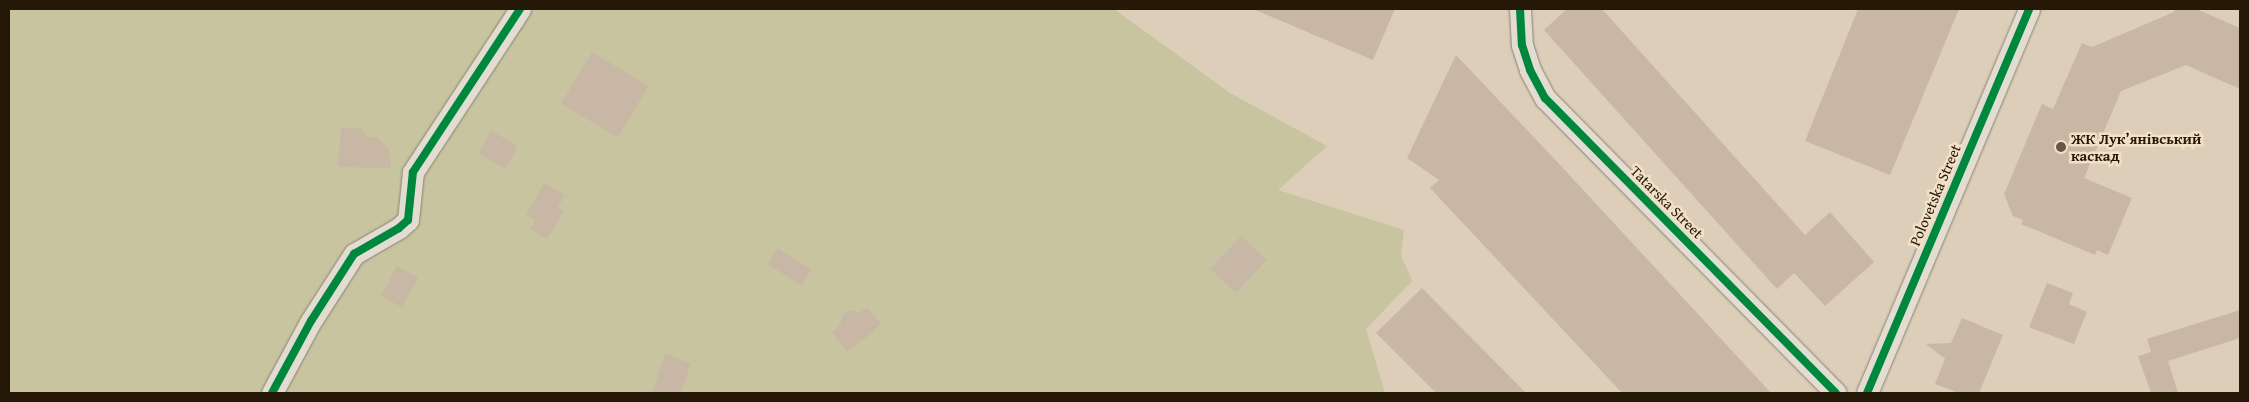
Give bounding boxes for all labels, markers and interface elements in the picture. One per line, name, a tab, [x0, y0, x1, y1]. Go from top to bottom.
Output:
place label: ЖК Лук’янівський каскад	[2071, 129, 2201, 164]
street label: Polovetska Street	[1905, 141, 1965, 249]
marker: ЖК Лук’янівський каскад	[2055, 141, 2067, 153]
street label: Tatarska Street	[1627, 162, 1707, 242]

